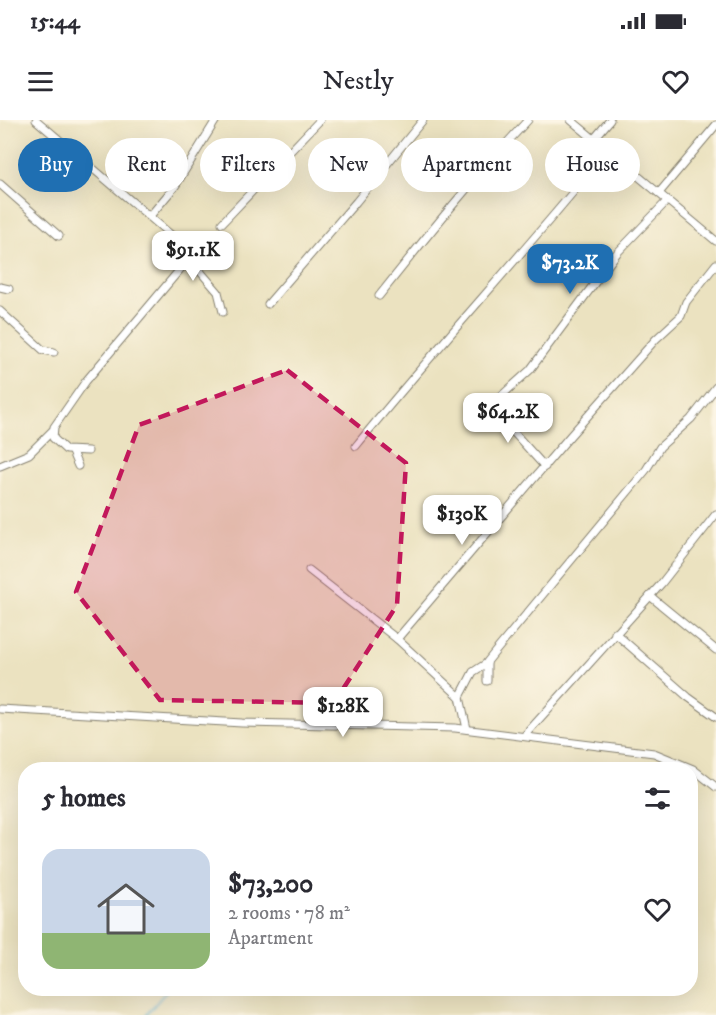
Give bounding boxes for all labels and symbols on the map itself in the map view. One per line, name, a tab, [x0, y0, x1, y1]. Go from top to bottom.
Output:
pin: $91.1K	[144, 231, 242, 282]
pin: $73.2K	[521, 244, 619, 295]
pin: $64.2K	[459, 393, 557, 444]
pin: $130K	[420, 495, 504, 546]
pin: $128K	[301, 687, 385, 738]

